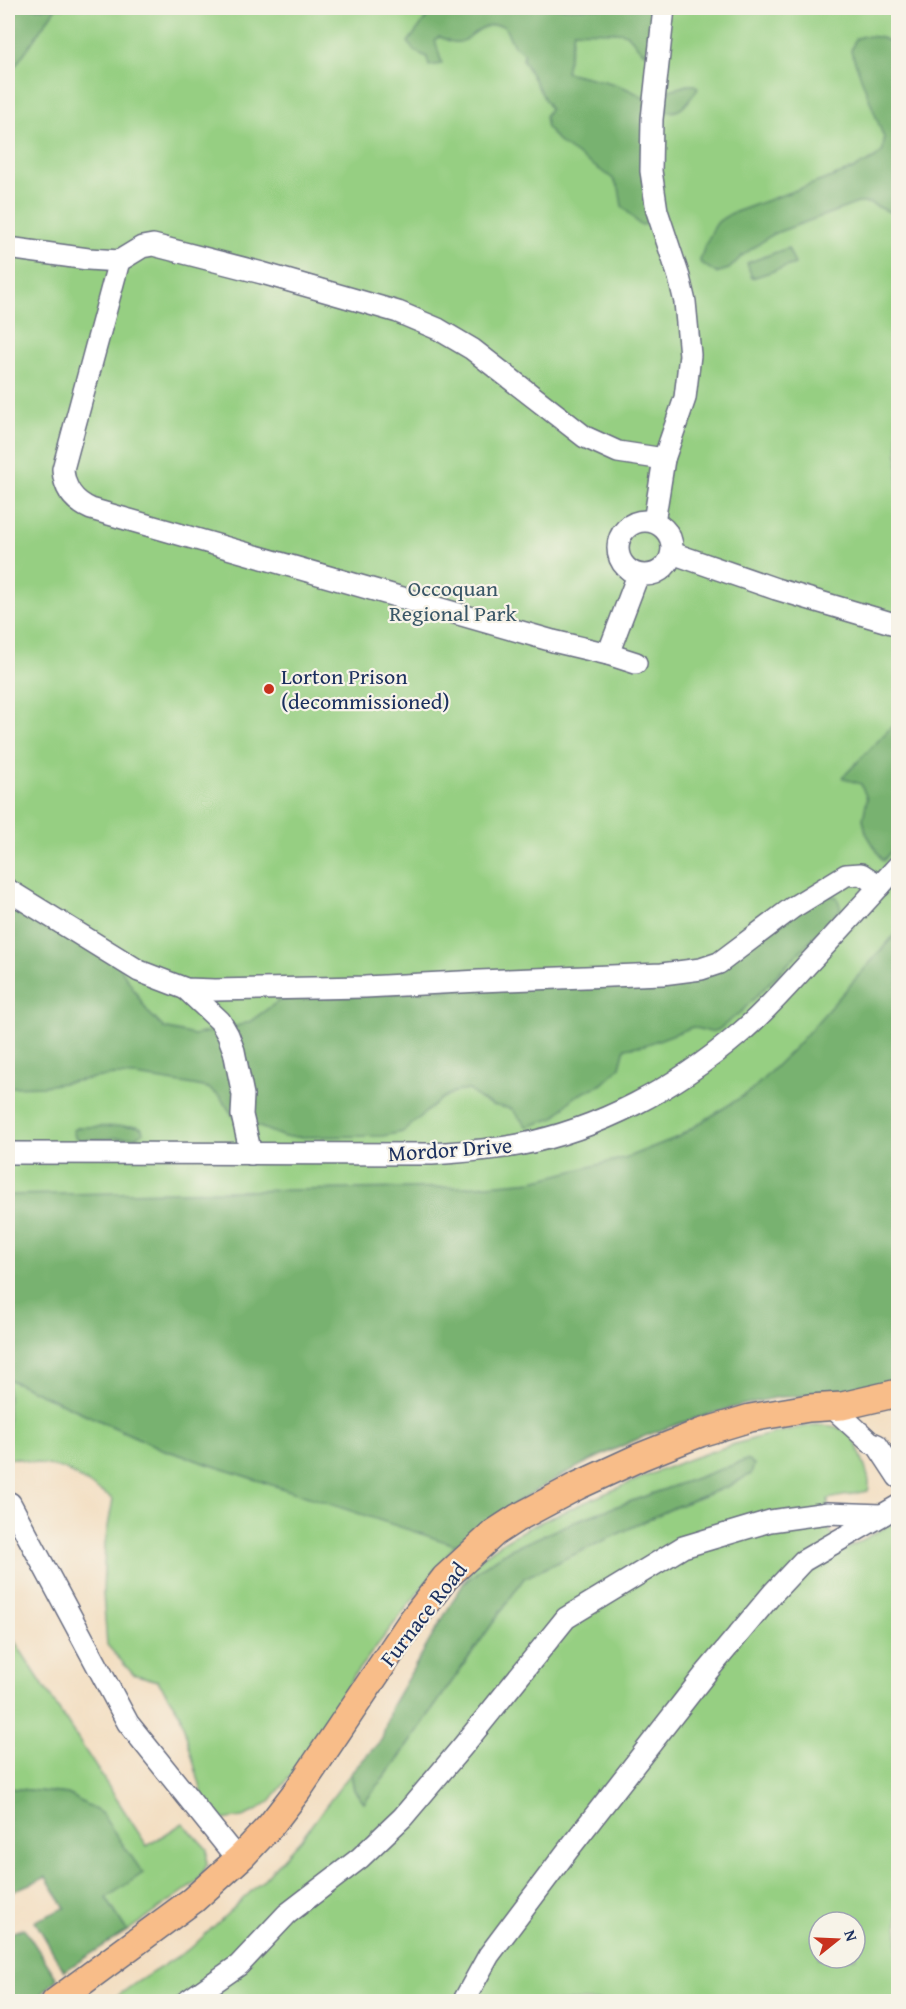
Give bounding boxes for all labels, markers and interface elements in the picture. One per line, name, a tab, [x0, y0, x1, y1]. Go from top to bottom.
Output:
park label: Occoquan Regional Park	[389, 572, 518, 629]
place label: Lorton Prison (decommissioned)	[281, 660, 450, 717]
marker: Lorton Prison (decommissioned)	[262, 682, 276, 696]
street label: Mordor Drive	[387, 1129, 513, 1169]
street label: Furnace Road	[372, 1555, 474, 1673]
north arrow	[807, 1910, 867, 1970]
text: N	[838, 1927, 864, 1944]

